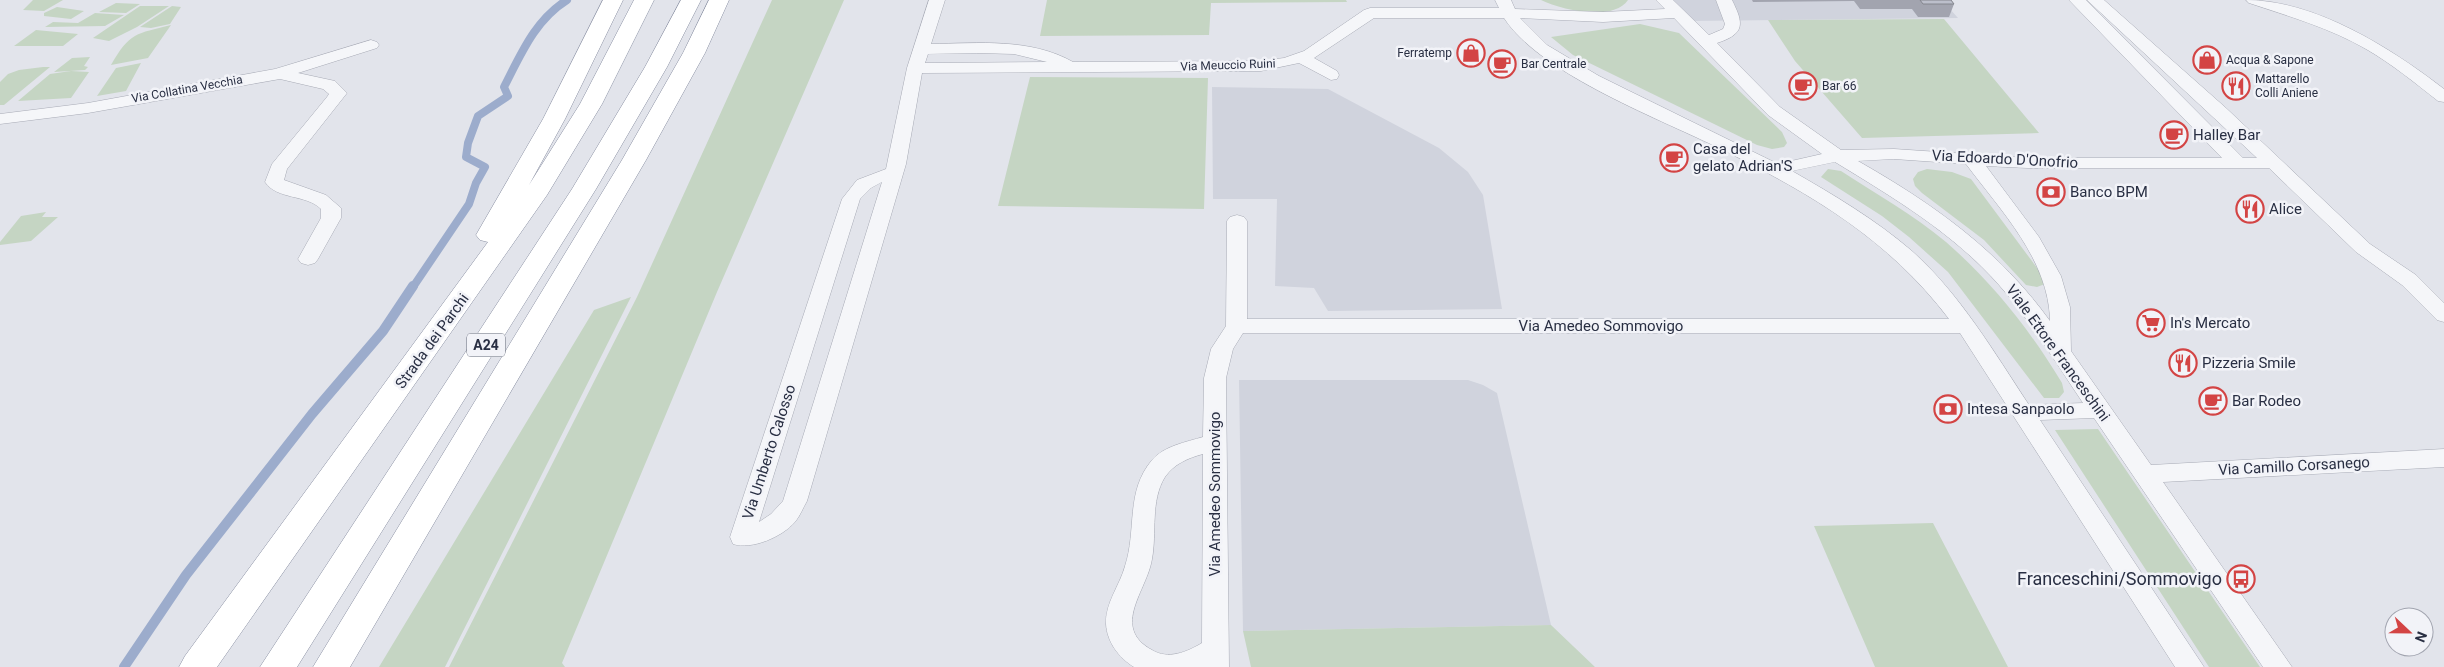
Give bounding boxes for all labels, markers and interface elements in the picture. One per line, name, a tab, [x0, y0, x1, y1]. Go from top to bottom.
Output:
shop icon: Ferratemp	[1456, 38, 1486, 68]
shop icon: Acqua & Sapone	[2192, 45, 2222, 75]
place label: Ferratemp	[1397, 46, 1452, 60]
cafe icon: Bar Centrale	[1487, 49, 1517, 79]
place label: Acqua & Sapone	[2226, 53, 2314, 67]
street label: Via Meuccio Ruini	[1180, 56, 1276, 74]
place label: Bar Centrale	[1521, 57, 1586, 71]
cafe icon: Bar 66	[1788, 71, 1818, 101]
restaurant icon: Mattarello Colli Aniene	[2221, 71, 2251, 101]
street label: Via Collatina Vecchia	[130, 72, 244, 106]
place label: Mattarello Colli Aniene	[2255, 72, 2318, 100]
place label: Bar 66	[1822, 79, 1857, 93]
cafe icon: Halley Bar	[2159, 120, 2189, 150]
place label: Halley Bar	[2193, 126, 2260, 144]
place label: Casa del gelato Adrian'S	[1693, 140, 1792, 175]
cafe icon: Casa del gelato Adrian'S	[1659, 143, 1689, 173]
street label: Via Edoardo D'Onofrio	[1931, 146, 2079, 172]
bank icon: Banco BPM	[2036, 177, 2066, 207]
place label: Banco BPM	[2070, 183, 2148, 201]
restaurant icon: Alice	[2235, 194, 2265, 224]
place label: Alice	[2269, 200, 2302, 218]
street label: Viale Ettore Franceschini	[2002, 281, 2114, 425]
street label: Strada dei Parchi	[391, 290, 473, 392]
supermarket icon: In's Mercato	[2136, 308, 2166, 338]
place label: In's Mercato	[2170, 314, 2250, 332]
street label: Via Amedeo Sommovigo	[1519, 317, 1683, 335]
road number: A24	[467, 334, 505, 356]
restaurant icon: Pizzeria Smile	[2168, 348, 2198, 378]
place label: Pizzeria Smile	[2202, 354, 2296, 372]
street label: Via Umberto Calosso	[739, 382, 799, 522]
cafe icon: Bar Rodeo	[2198, 386, 2228, 416]
place label: Bar Rodeo	[2232, 392, 2301, 410]
bank icon: Intesa Sanpaolo	[1933, 394, 1963, 424]
place label: Intesa Sanpaolo	[1967, 400, 2075, 418]
street label: Via Amedeo Sommovigo	[1206, 412, 1224, 576]
street label: Via Camillo Corsanego	[2218, 453, 2370, 479]
bus stop icon: Franceschini/Sommovigo	[2226, 564, 2256, 594]
place label: Franceschini/Sommovigo	[2017, 568, 2222, 589]
north arrow	[2384, 607, 2434, 657]
text: N	[2412, 629, 2430, 644]

